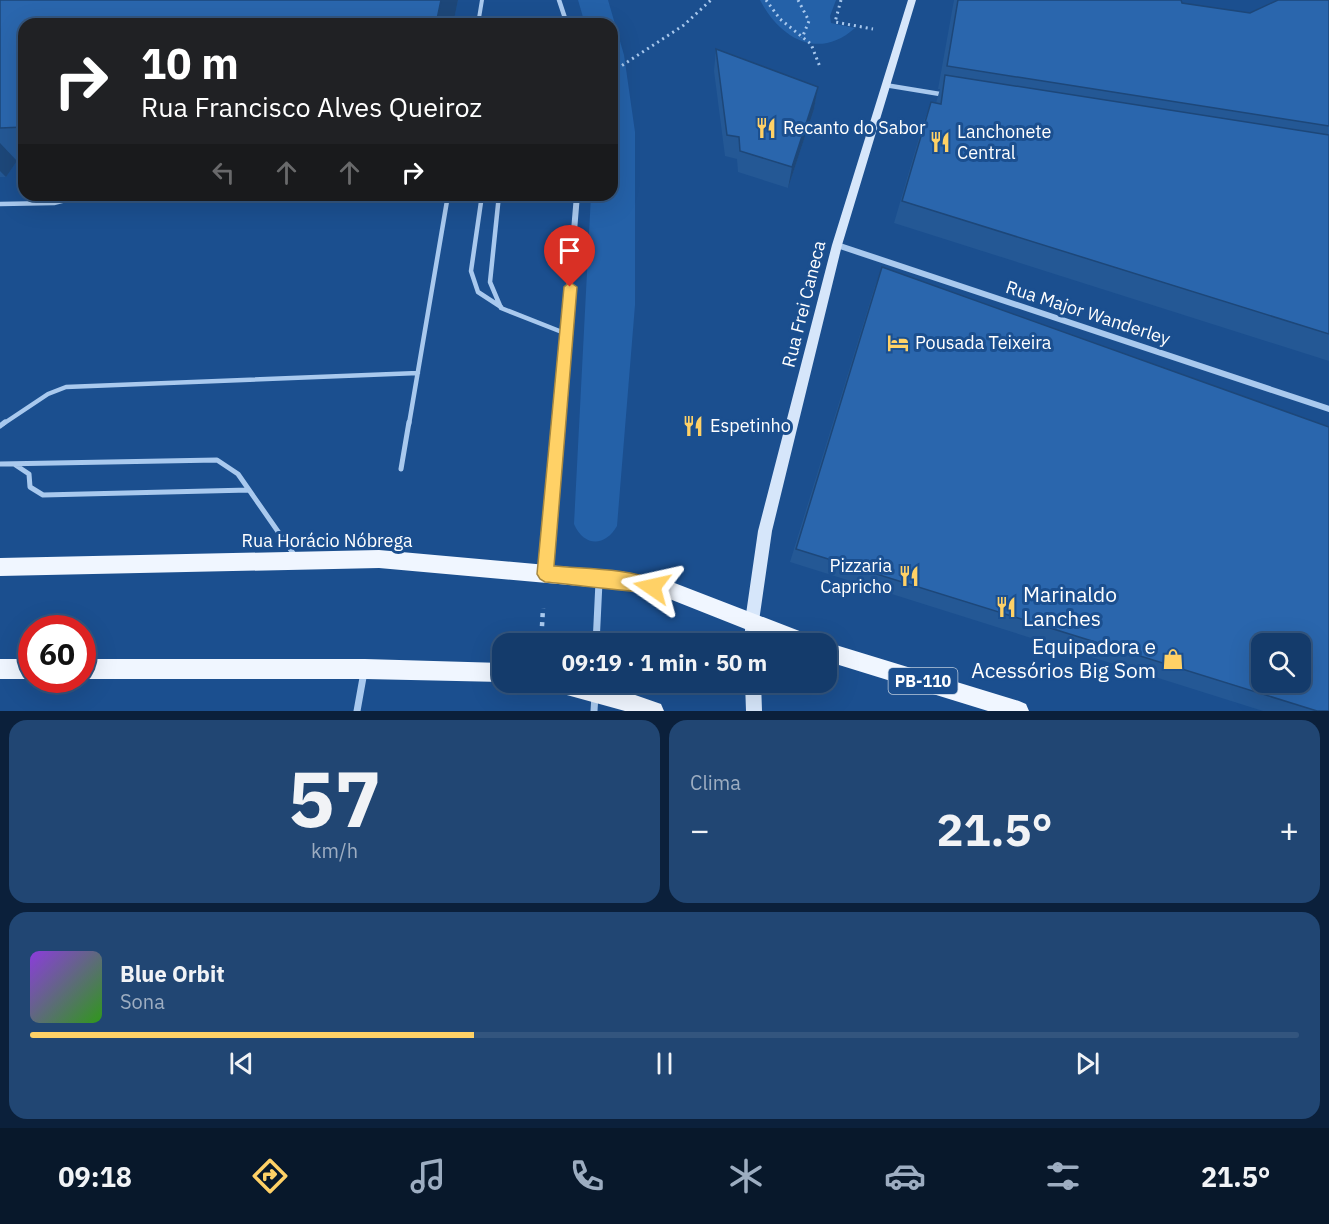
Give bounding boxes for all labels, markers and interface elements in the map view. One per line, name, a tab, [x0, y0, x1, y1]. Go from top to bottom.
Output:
text: 10 m	[141, 36, 239, 91]
icon: right	[42, 42, 120, 120]
text: Rua Francisco Alves Queiroz	[141, 89, 482, 124]
restaurant icon: Recanto do Sabor	[754, 116, 778, 140]
place label: Recanto do Sabor	[783, 116, 926, 139]
place label: Lanchonete Central	[957, 120, 1052, 164]
restaurant icon: Lanchonete Central	[928, 130, 952, 154]
icon: left	[207, 156, 240, 189]
icon: ahead	[270, 156, 303, 189]
icon: ahead	[333, 156, 366, 189]
icon: right	[396, 156, 429, 189]
pin	[544, 225, 595, 287]
icon: arrive	[553, 234, 586, 267]
street label: Rua Frei Caneca	[777, 238, 830, 370]
street label: Rua Major Wanderley	[1003, 275, 1173, 350]
hotel icon: Pousada Teixeira	[886, 331, 910, 355]
place label: Pousada Teixeira	[915, 331, 1052, 354]
restaurant icon: Espetinho	[681, 414, 705, 438]
place label: Espetinho	[710, 414, 791, 437]
street label: Rua Horácio Nóbrega	[241, 529, 413, 552]
place label: Pizzaria Capricho	[820, 554, 892, 598]
position arrow	[620, 555, 684, 619]
restaurant icon: Pizzaria Capricho	[897, 564, 921, 588]
place label: Marinaldo Lanches	[1023, 580, 1117, 632]
restaurant icon: Marinaldo Lanches	[994, 595, 1018, 619]
speed limit sign: 60	[18, 615, 96, 693]
place label: Equipadora e Acessórios Big Som	[971, 632, 1156, 684]
map controls	[1251, 633, 1311, 693]
button: search	[1251, 633, 1311, 693]
shop icon: Equipadora e Acessórios Big Som	[1161, 647, 1185, 671]
text: 09:19 · 1 min · 50 m	[562, 648, 767, 677]
road number: PB-110	[888, 668, 958, 694]
text: 57	[288, 747, 381, 848]
text: Clima	[690, 769, 741, 796]
text: 21.5°	[936, 800, 1053, 858]
text: −	[690, 808, 710, 851]
text: +	[1279, 808, 1299, 851]
text: km/h	[311, 837, 358, 864]
text: Blue Orbit	[120, 959, 225, 988]
text: Sona	[120, 988, 165, 1015]
icon: previous	[225, 1047, 258, 1080]
icon: pause	[648, 1047, 681, 1080]
icon: next	[1071, 1047, 1104, 1080]
icon: directions	[249, 1155, 291, 1197]
icon: music	[407, 1155, 449, 1197]
icon: phone	[566, 1155, 608, 1197]
icon: climate	[725, 1155, 767, 1197]
icon: car	[884, 1155, 926, 1197]
icon: filters	[1042, 1155, 1084, 1197]
text: 09:18	[58, 1159, 132, 1194]
text: 21.5°	[1201, 1159, 1271, 1194]

